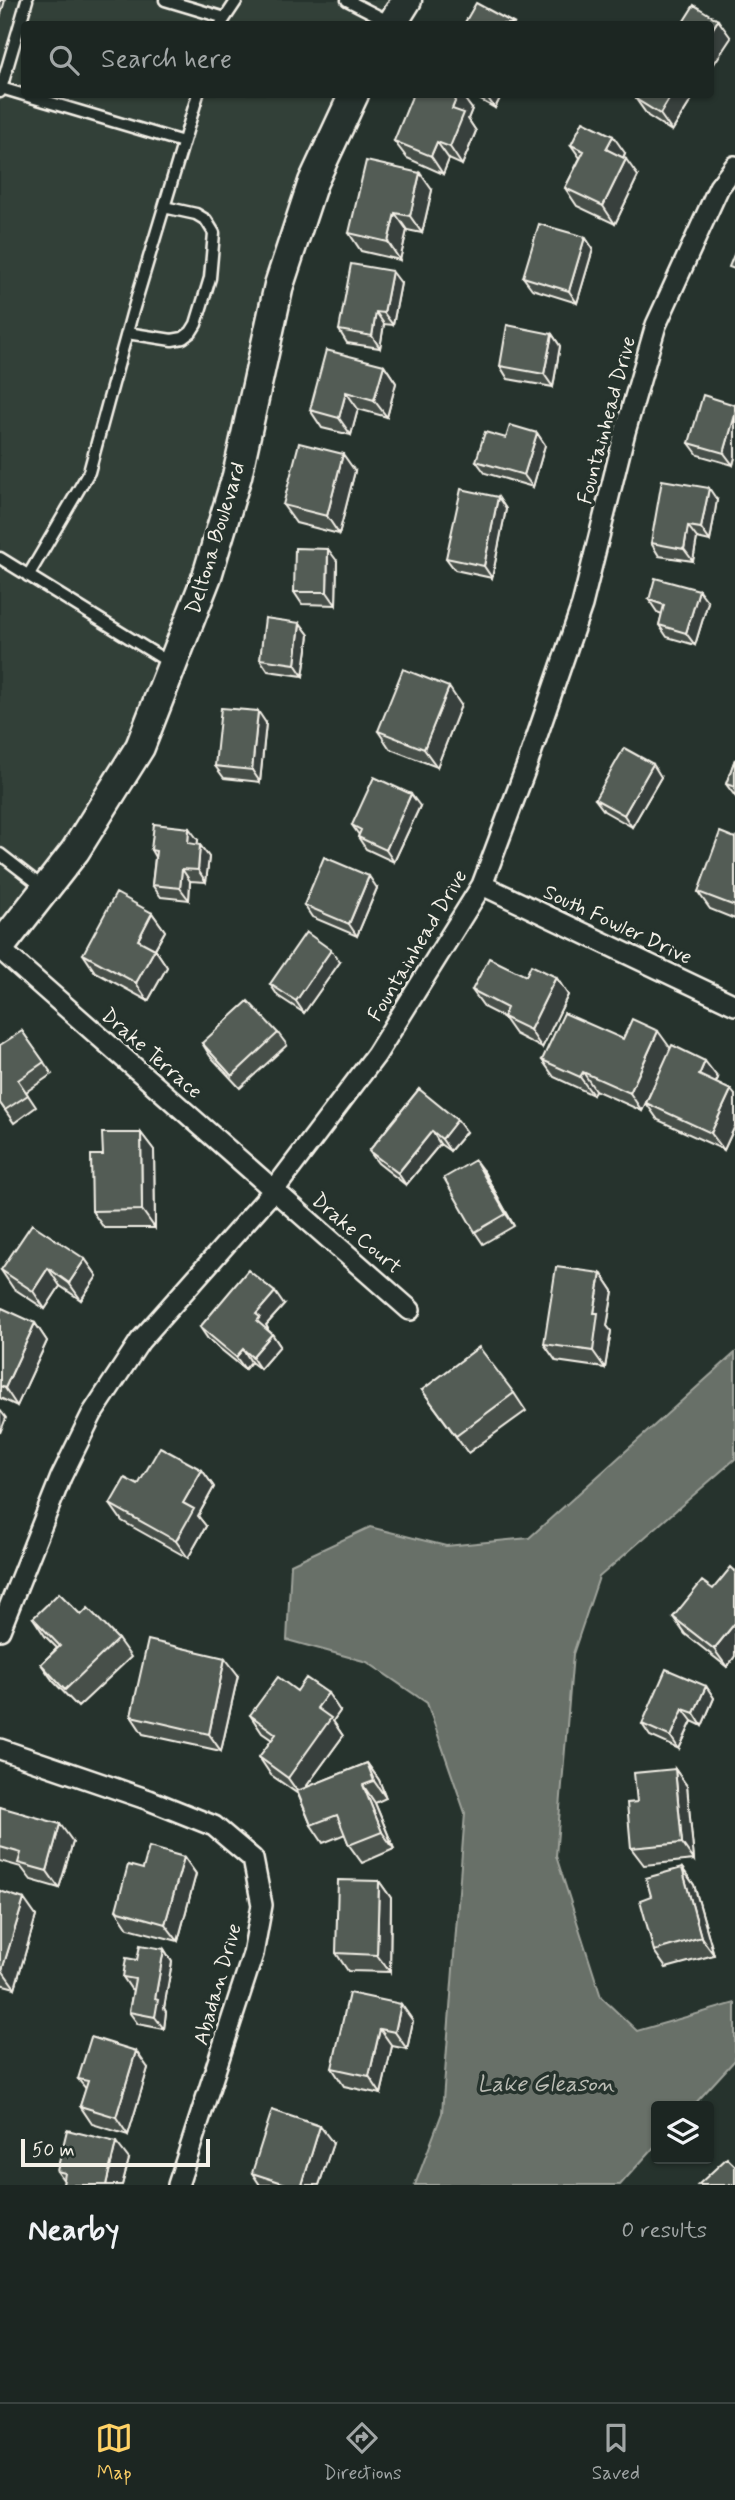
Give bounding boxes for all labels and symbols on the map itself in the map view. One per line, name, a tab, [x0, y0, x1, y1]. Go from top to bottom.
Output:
street label: Fountainhead Drive	[571, 333, 643, 507]
street label: Deltona Boulevard	[179, 459, 252, 618]
street label: Fountainhead Drive	[361, 864, 474, 1027]
street label: South Fowler Drive	[539, 878, 697, 972]
street label: Drake Terrace	[95, 1002, 208, 1106]
street label: Drake Court	[305, 1187, 408, 1281]
street label: Abadan Drive	[187, 1920, 249, 2049]
water label: Lake Gleason	[477, 2070, 615, 2100]
scale bar	[21, 2136, 210, 2168]

